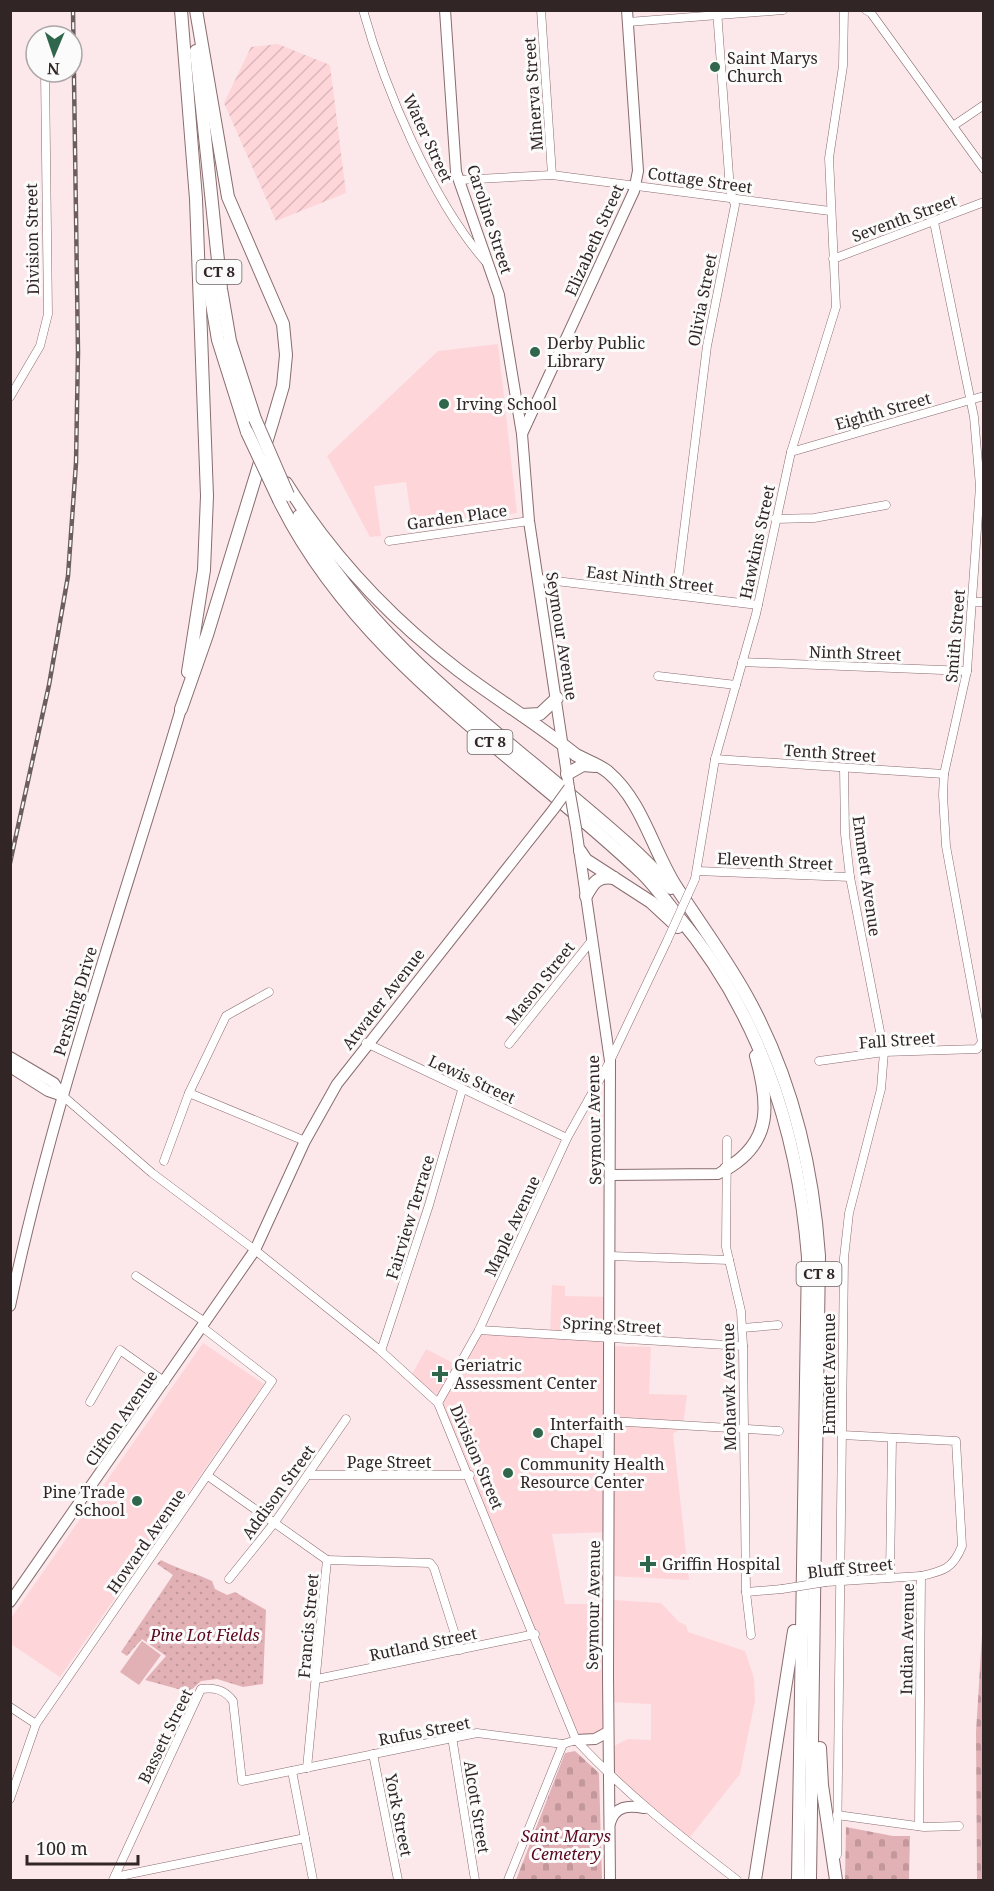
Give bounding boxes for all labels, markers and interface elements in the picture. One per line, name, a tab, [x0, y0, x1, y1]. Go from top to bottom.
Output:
north arrow	[24, 24, 84, 84]
street label: Minerva Street	[518, 36, 548, 151]
place label: Saint Marys Church	[727, 47, 818, 87]
text: N	[46, 58, 60, 80]
marker: Saint Marys Church	[708, 60, 722, 74]
street label: Water Street	[398, 90, 458, 186]
street label: Caroline Street	[462, 162, 518, 277]
street label: Cottage Street	[646, 162, 754, 198]
street label: Elizabeth Street	[560, 180, 629, 299]
street label: Division Street	[20, 183, 44, 295]
street label: Seventh Street	[849, 189, 960, 247]
street label: Olivia Street	[682, 251, 722, 348]
road number: CT 8	[196, 260, 242, 284]
place label: Derby Public Library	[547, 332, 645, 372]
marker: Derby Public Library	[528, 345, 542, 359]
street label: Eighth Street	[833, 387, 934, 435]
place label: Irving School	[456, 393, 557, 415]
marker: Irving School	[437, 397, 451, 411]
street label: Hawkins Street	[734, 482, 780, 601]
street label: Garden Place	[406, 499, 508, 535]
street label: East Ninth Street	[585, 560, 715, 598]
street label: Seymour Avenue	[541, 570, 583, 702]
street label: Smith Street	[940, 588, 970, 684]
street label: Ninth Street	[809, 640, 902, 666]
road number: CT 8	[468, 730, 512, 754]
street label: Tenth Street	[783, 739, 877, 767]
street label: Emmett Avenue	[848, 814, 886, 938]
street label: Eleventh Street	[716, 847, 834, 875]
street label: Mason Street	[501, 937, 580, 1029]
street label: Pershing Drive	[48, 944, 102, 1058]
street label: Atwater Avenue	[337, 944, 429, 1054]
street label: Fall Street	[858, 1026, 936, 1054]
street label: Lewis Street	[425, 1049, 519, 1109]
street label: Seymour Avenue	[582, 1055, 606, 1185]
street label: Fairview Terrace	[381, 1152, 439, 1282]
street label: Maple Avenue	[479, 1172, 545, 1280]
road number: CT 8	[796, 1262, 842, 1286]
street label: Spring Street	[562, 1311, 662, 1339]
street label: Emmett Avenue	[818, 1313, 840, 1435]
street label: Mohawk Avenue	[717, 1323, 741, 1451]
place label: Geriatric Assessment Center	[454, 1354, 597, 1394]
marker: Geriatric Assessment Center	[431, 1365, 449, 1383]
street label: Clifton Avenue	[80, 1366, 162, 1470]
street label: Division Street	[445, 1401, 509, 1513]
place label: Interfaith Chapel	[550, 1413, 624, 1453]
marker: Interfaith Chapel	[531, 1426, 545, 1440]
street label: Addison Street	[236, 1440, 320, 1543]
street label: Page Street	[347, 1451, 432, 1473]
place label: Community Health Resource Center	[520, 1453, 665, 1493]
marker: Community Health Resource Center	[501, 1466, 515, 1480]
place label: Pine Trade School	[43, 1481, 125, 1521]
street label: Howard Avenue	[102, 1484, 190, 1598]
marker: Pine Trade School	[130, 1494, 144, 1508]
street label: Seymour Avenue	[581, 1540, 605, 1670]
place label: Griffin Hospital	[662, 1553, 780, 1575]
street label: Bluff Street	[806, 1553, 894, 1583]
marker: Griffin Hospital	[639, 1555, 657, 1573]
street label: Francis Street	[292, 1572, 324, 1679]
street label: Indian Avenue	[895, 1583, 919, 1695]
street label: Rutland Street	[367, 1622, 479, 1666]
park label: Pine Lot Fields	[149, 1624, 260, 1646]
street label: Bassett Street	[133, 1685, 198, 1787]
street label: Rufus Street	[376, 1711, 472, 1751]
street label: Alcott Street	[459, 1759, 495, 1855]
street label: York Street	[380, 1771, 418, 1859]
park label: Saint Marys Cemetery	[521, 1825, 611, 1865]
scale bar	[27, 1828, 138, 1866]
text: 100 m	[36, 1836, 88, 1860]

